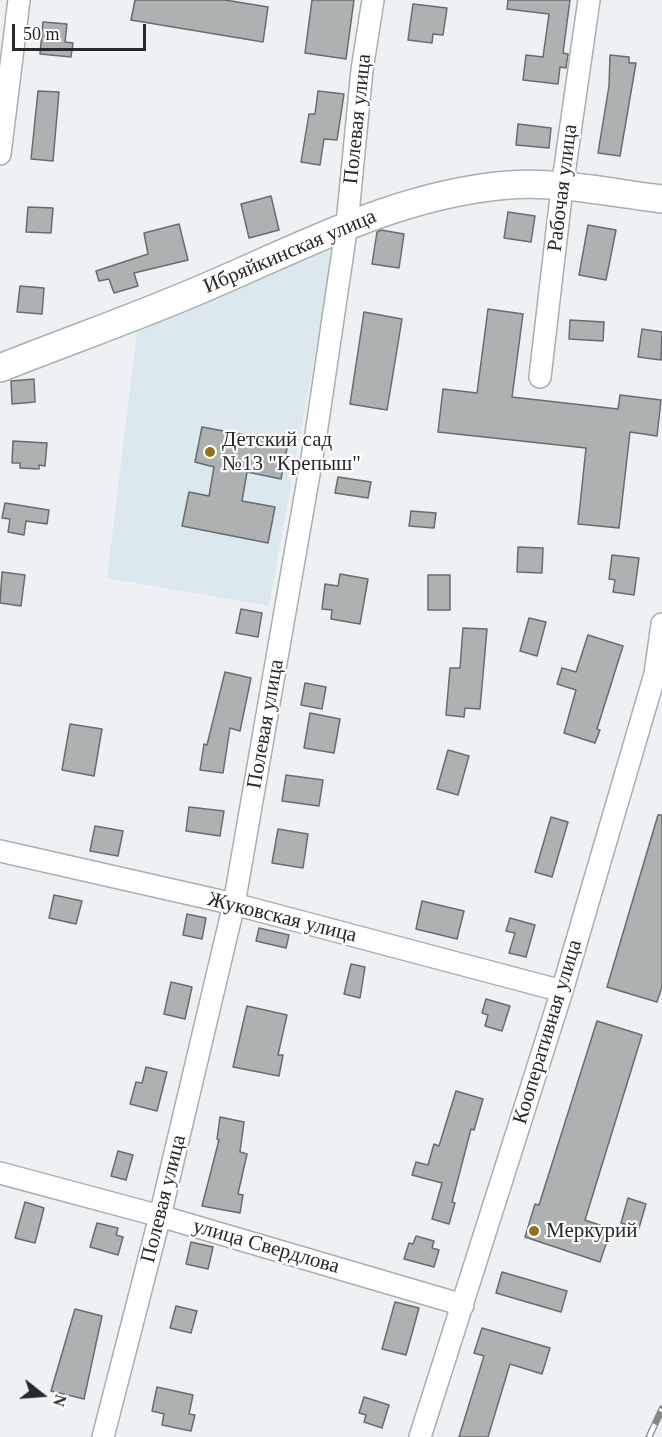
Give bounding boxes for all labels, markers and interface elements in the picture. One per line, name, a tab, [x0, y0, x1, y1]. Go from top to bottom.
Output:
scale bar	[15, 12, 148, 50]
text: 50 m	[23, 24, 60, 44]
street label: Полевая улица	[339, 53, 377, 185]
street label: Рабочая улица	[543, 123, 583, 253]
street label: Ибряйкинская улица	[200, 204, 380, 300]
place label: Детский сад №13 "Крепыш"	[222, 427, 361, 477]
marker: Детский сад №13 "Крепыш"	[203, 445, 217, 459]
street label: Полевая улица	[242, 657, 290, 791]
street label: Жуковская улица	[205, 887, 359, 949]
street label: Кооперативная улица	[508, 937, 588, 1127]
street label: Полевая улица	[136, 1132, 192, 1266]
street label: улица Свердлова	[190, 1214, 342, 1280]
place label: Меркурий	[546, 1218, 638, 1244]
marker: Меркурий	[527, 1224, 541, 1238]
north arrow	[12, 1365, 72, 1425]
text: N	[50, 1392, 70, 1408]

